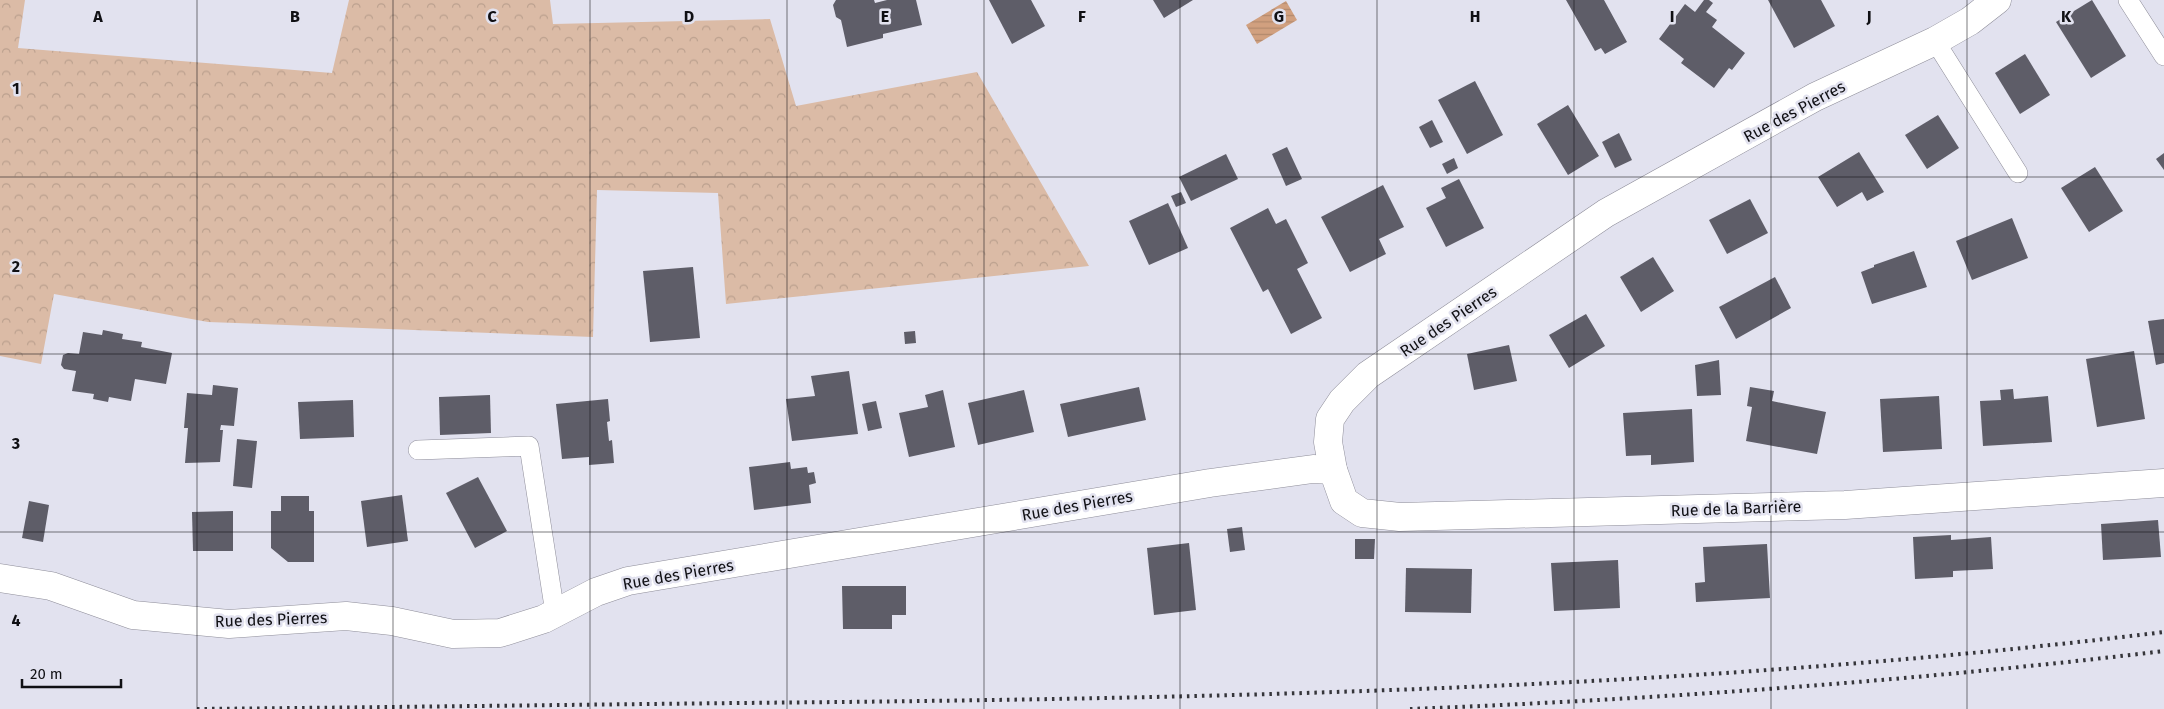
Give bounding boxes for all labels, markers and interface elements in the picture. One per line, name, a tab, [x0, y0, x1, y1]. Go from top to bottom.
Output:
text: A	[92, 7, 103, 26]
text: B	[290, 7, 300, 26]
text: C	[487, 7, 497, 26]
text: D	[684, 7, 694, 26]
text: E	[881, 7, 889, 26]
text: F	[1078, 7, 1086, 26]
text: G	[1274, 7, 1284, 26]
text: H	[1470, 7, 1480, 26]
text: I	[1670, 7, 1674, 26]
text: J	[1865, 7, 1872, 26]
text: K	[2061, 7, 2072, 26]
street label: Rue des Pierres	[1740, 77, 1848, 146]
text: 1	[12, 79, 20, 98]
text: 2	[12, 257, 20, 276]
street label: Rue des Pierres	[1396, 282, 1500, 361]
text: 3	[11, 434, 20, 453]
street label: Rue des Pierres	[1020, 486, 1134, 525]
street label: Rue de la Barrière	[1670, 497, 1802, 520]
street label: Rue des Pierres	[621, 555, 735, 594]
street label: Rue des Pierres	[214, 608, 328, 631]
text: 4	[11, 611, 21, 630]
scale bar	[22, 656, 121, 688]
text: 20 m	[30, 665, 63, 683]

